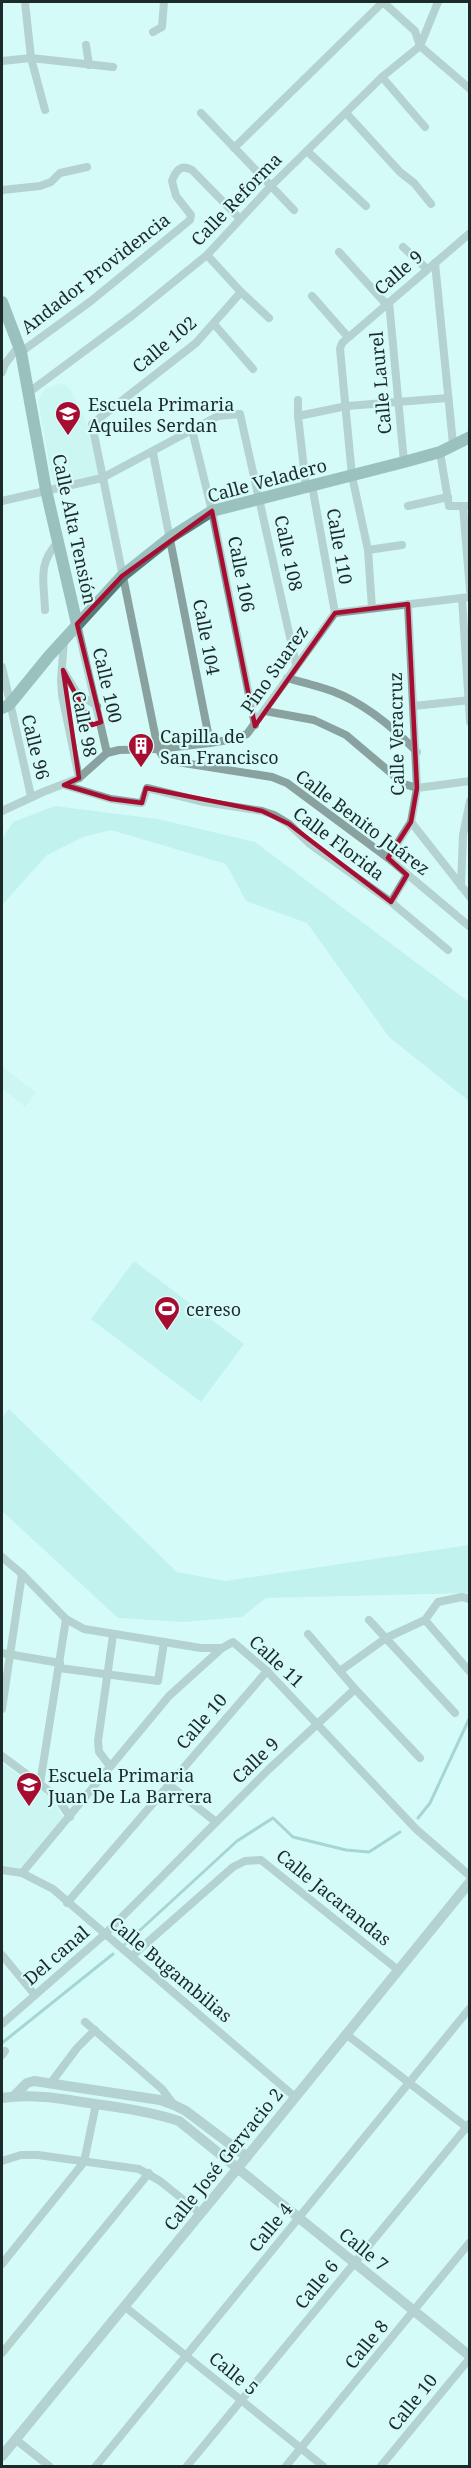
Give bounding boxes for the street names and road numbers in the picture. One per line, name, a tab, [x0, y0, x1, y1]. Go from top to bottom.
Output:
street label: Calle Reforma	[185, 147, 287, 251]
street label: Andador Providencia	[15, 207, 175, 339]
street label: Calle 9	[369, 244, 427, 300]
street label: Calle 102	[127, 310, 201, 378]
street label: Calle Laurel	[364, 330, 396, 435]
street label: Calle Alta Tensión	[47, 452, 103, 607]
street label: Calle Veladero	[205, 453, 329, 507]
street label: Calle 110	[322, 506, 358, 586]
street label: Calle 108	[269, 513, 309, 593]
street label: Calle 106	[223, 534, 261, 614]
street label: Calle 104	[188, 597, 226, 677]
street label: Pino Suarez	[235, 620, 313, 718]
street label: Calle 100	[88, 645, 128, 725]
street label: Calle Veracruz	[383, 672, 409, 796]
street label: Calle 98	[67, 689, 103, 759]
street label: Calle 96	[16, 712, 56, 782]
street label: Calle Benito Juárez	[291, 764, 435, 880]
street label: Calle Florida	[288, 801, 390, 885]
street label: Calle 11	[244, 1629, 310, 1693]
street label: Calle 10	[170, 1688, 232, 1754]
street label: Calle 9	[226, 1732, 284, 1788]
street label: Calle Jacarandas	[272, 1843, 396, 1951]
street label: Calle Bugambilias	[105, 1911, 237, 2027]
street label: Del canal	[18, 1920, 94, 1990]
street label: Calle José Gervacio 2	[158, 2083, 288, 2235]
street label: Calle 4	[243, 2197, 297, 2257]
street label: Calle 7	[334, 2222, 394, 2276]
street label: Calle 6	[289, 2254, 343, 2314]
street label: Calle 8	[339, 2314, 393, 2374]
street label: Calle 5	[204, 2346, 264, 2400]
street label: Calle 10	[382, 2368, 442, 2436]

